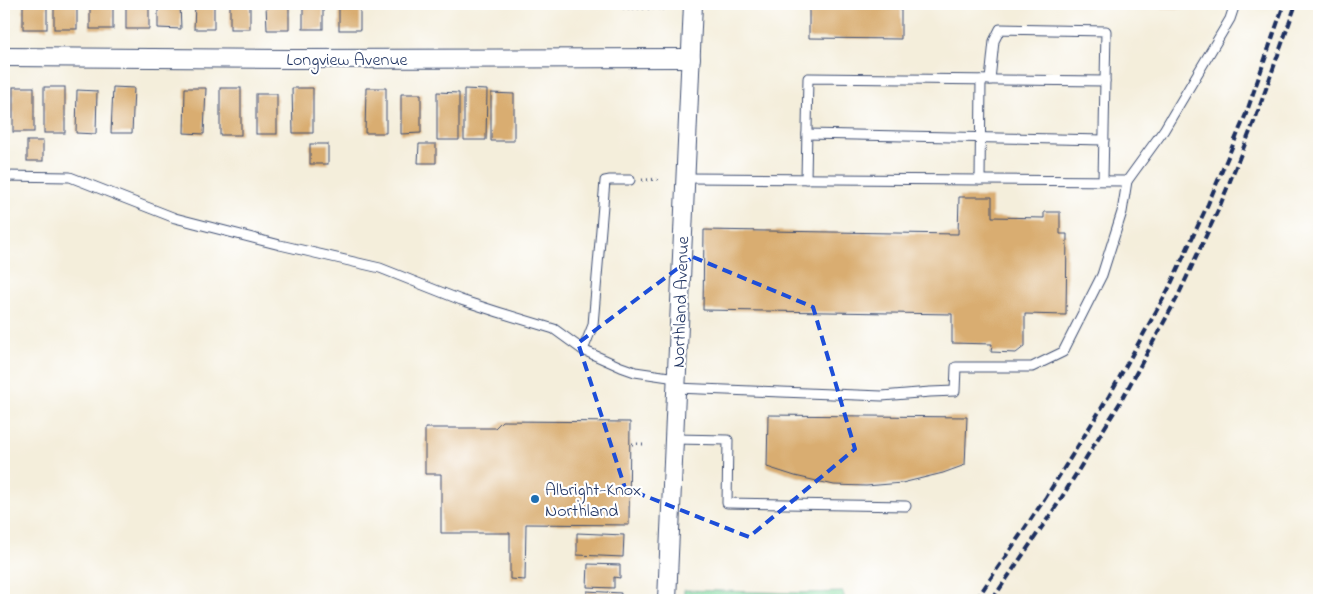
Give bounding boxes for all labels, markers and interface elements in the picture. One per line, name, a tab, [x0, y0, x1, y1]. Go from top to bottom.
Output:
street label: Longview Avenue	[286, 48, 409, 75]
street label: Northland Avenue	[667, 235, 697, 368]
place label: Albright-Knox Northland	[545, 478, 641, 525]
marker: Albright-Knox Northland	[529, 493, 541, 505]

